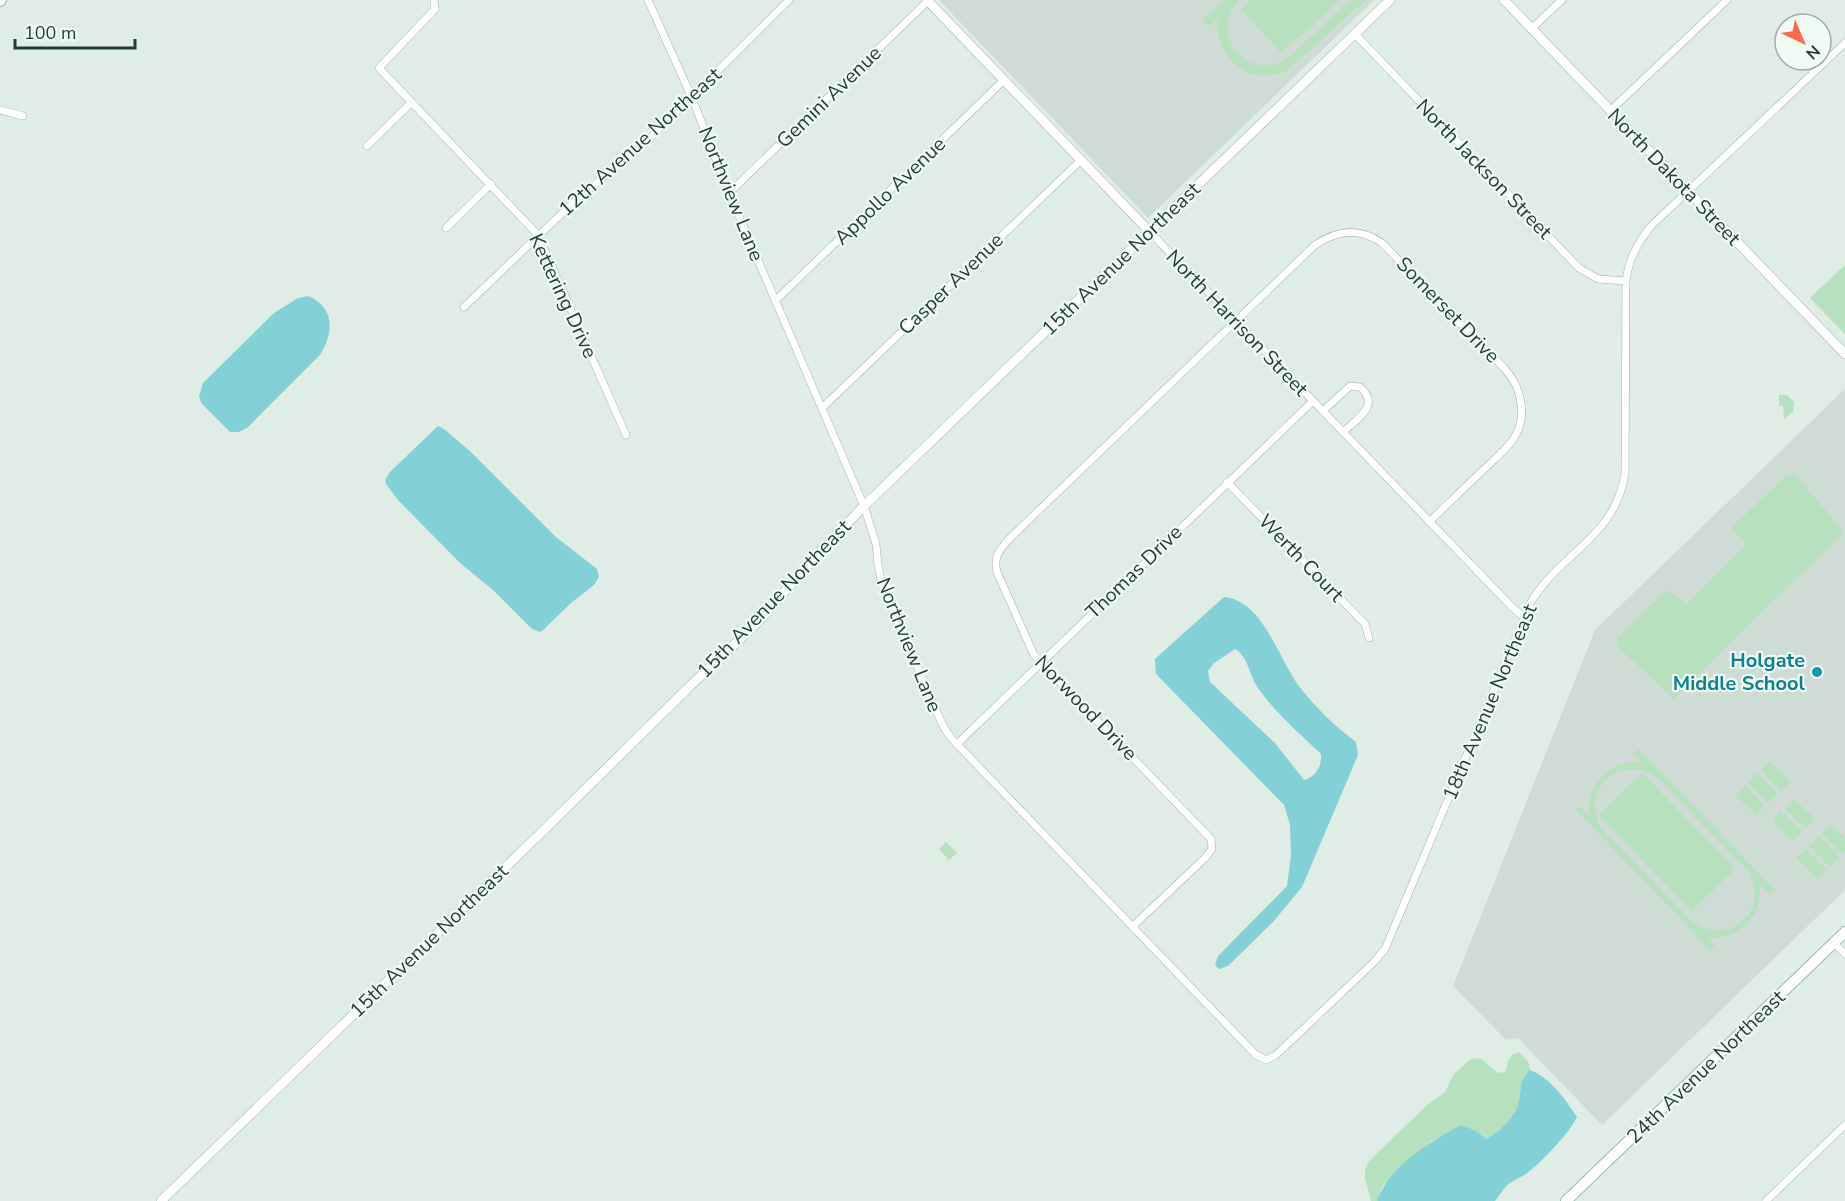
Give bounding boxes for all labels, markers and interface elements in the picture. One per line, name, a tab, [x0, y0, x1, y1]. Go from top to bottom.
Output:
scale bar	[15, 12, 135, 50]
north arrow	[1773, 12, 1833, 72]
text: 100 m	[24, 21, 76, 45]
street label: Gemini Avenue	[771, 40, 887, 154]
text: N	[1801, 40, 1825, 64]
street label: 12th Avenue Northeast	[553, 61, 728, 222]
street label: North Jackson Street	[1410, 93, 1559, 246]
street label: North Dakota Street	[1602, 103, 1747, 252]
street label: Northview Lane	[692, 123, 770, 265]
street label: Appollo Avenue	[828, 131, 952, 251]
street label: 15th Avenue Northeast	[1036, 176, 1207, 342]
street label: Casper Avenue	[893, 227, 1009, 341]
street label: Kettering Drive	[522, 229, 604, 363]
street label: North Harrison Street	[1160, 244, 1315, 403]
street label: Somerset Drive	[1390, 251, 1506, 369]
street label: Werth Court	[1252, 508, 1350, 609]
street label: 15th Avenue Northeast	[691, 513, 857, 684]
street label: Thomas Drive	[1080, 519, 1188, 625]
street label: Northview Lane	[870, 574, 948, 716]
street label: 18th Avenue Northeast	[1436, 599, 1544, 804]
place label: Holgate Middle School	[1673, 647, 1806, 697]
street label: Norwood Drive	[1029, 649, 1143, 767]
marker: Holgate Middle School	[1810, 665, 1824, 679]
street label: 15th Avenue Northeast	[344, 858, 515, 1024]
street label: 24th Avenue Northeast	[1621, 984, 1792, 1150]

